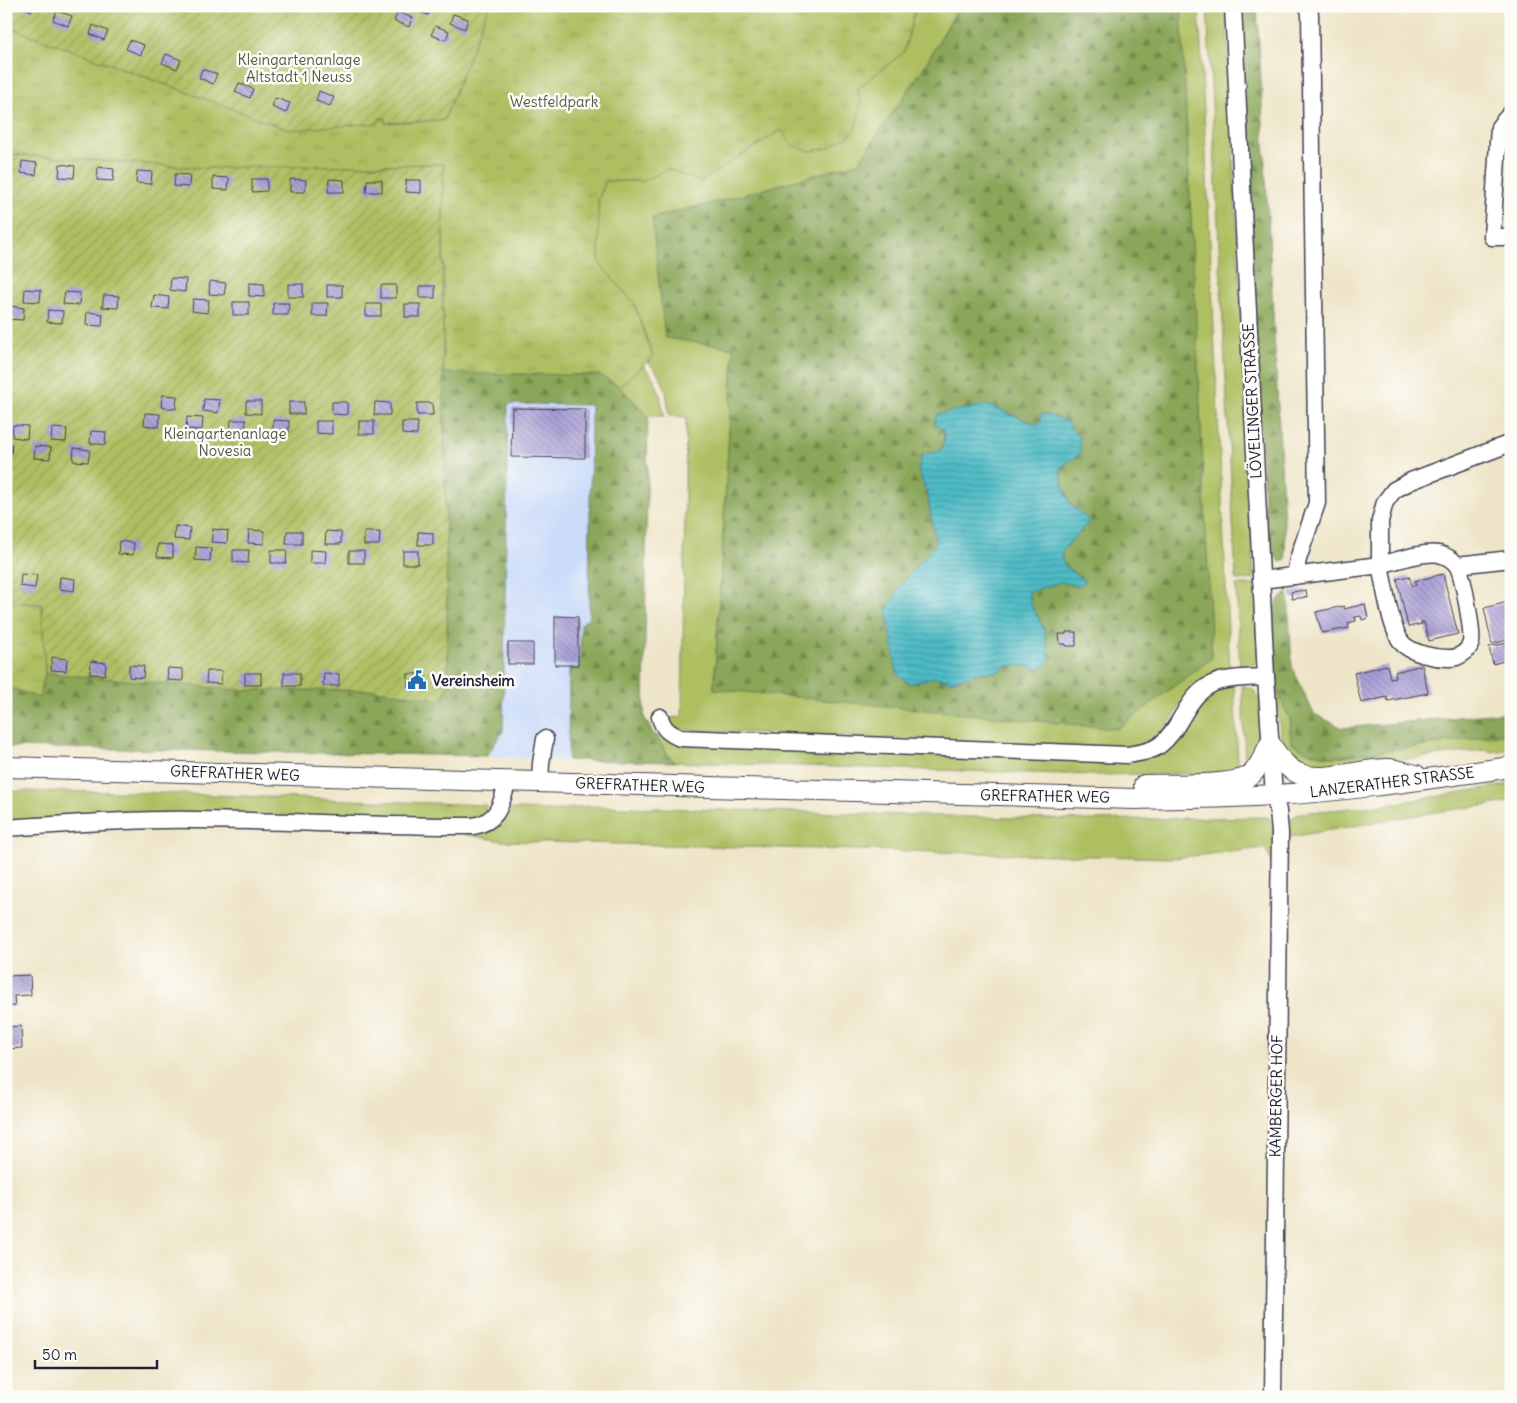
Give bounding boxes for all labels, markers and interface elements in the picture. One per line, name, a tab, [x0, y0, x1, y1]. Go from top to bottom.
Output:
park label: Kleingartenanlage Altstadt 1 Neuss	[237, 50, 361, 86]
park label: Westfeldpark	[510, 92, 599, 111]
street label: LÖVELINGER STRASSE	[1238, 322, 1266, 479]
park label: Kleingartenanlage Novesia	[163, 424, 287, 460]
public building icon: Vereinsheim	[406, 669, 428, 691]
place label: Vereinsheim	[432, 671, 515, 690]
street label: GREFRATHER WEG	[170, 761, 300, 785]
street label: LANZERATHER STRASSE	[1309, 762, 1475, 802]
street label: GREFRATHER WEG	[575, 773, 705, 797]
street label: GREFRATHER WEG	[980, 785, 1110, 807]
street label: KAMBERGER HOF	[1265, 1034, 1287, 1158]
scale bar	[35, 1338, 158, 1370]
text: 50 m	[42, 1345, 77, 1364]

